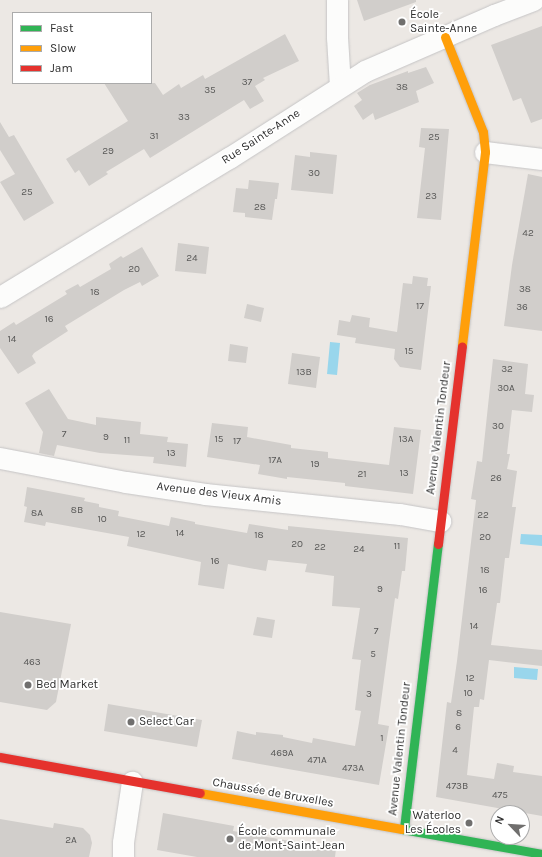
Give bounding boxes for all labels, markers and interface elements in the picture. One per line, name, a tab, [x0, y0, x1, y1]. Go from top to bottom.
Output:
place label: École Sainte-Anne	[410, 8, 477, 36]
legend	[12, 12, 152, 84]
marker: École Sainte-Anne	[397, 17, 407, 27]
text: Fast	[50, 21, 73, 35]
text: Slow	[50, 41, 76, 55]
text: Jam	[50, 61, 73, 75]
house number: 37	[242, 77, 252, 89]
house number: 38	[396, 82, 408, 94]
house number: 35	[204, 85, 216, 97]
street label: Rue Sainte-Anne	[219, 106, 303, 168]
house number: 33	[178, 112, 190, 124]
house number: 31	[149, 131, 159, 143]
house number: 25	[428, 132, 440, 144]
house number: 29	[102, 146, 114, 158]
house number: 30	[308, 168, 320, 180]
house number: 25	[21, 187, 33, 199]
house number: 23	[425, 191, 437, 203]
house number: 28	[254, 202, 266, 214]
house number: 42	[522, 228, 534, 240]
house number: 24	[186, 253, 198, 265]
house number: 20	[128, 264, 140, 276]
house number: 38	[519, 284, 531, 296]
house number: 18	[90, 287, 100, 299]
house number: 17	[416, 301, 424, 313]
house number: 36	[516, 302, 528, 314]
house number: 16	[44, 314, 54, 326]
house number: 14	[8, 334, 16, 346]
house number: 15	[405, 346, 413, 358]
street label: Avenue Valentin Tondeur	[424, 361, 454, 495]
house number: 32	[501, 364, 513, 376]
house number: 13B	[296, 367, 312, 379]
house number: 30A	[497, 383, 515, 395]
house number: 30	[492, 421, 504, 433]
house number: 7	[62, 429, 66, 441]
house number: 9	[103, 432, 109, 444]
house number: 15	[215, 434, 223, 446]
house number: 13A	[399, 434, 413, 446]
house number: 11	[124, 435, 130, 447]
house number: 17	[233, 436, 241, 448]
house number: 13	[166, 448, 176, 460]
house number: 17A	[268, 455, 282, 467]
house number: 19	[310, 459, 320, 471]
house number: 13	[399, 468, 409, 480]
house number: 21	[357, 469, 367, 481]
house number: 26	[490, 473, 502, 485]
street label: Avenue des Vieux Amis	[156, 479, 282, 509]
house number: 8B	[71, 505, 83, 517]
house number: 8A	[31, 508, 43, 520]
house number: 22	[477, 510, 489, 522]
house number: 10	[97, 514, 107, 526]
house number: 14	[176, 528, 184, 540]
house number: 12	[136, 529, 146, 541]
house number: 18	[254, 530, 264, 542]
house number: 20	[479, 532, 491, 544]
house number: 20	[291, 539, 303, 551]
house number: 11	[394, 541, 400, 553]
house number: 22	[314, 542, 326, 554]
house number: 24	[353, 544, 365, 556]
house number: 16	[210, 556, 220, 568]
house number: 18	[480, 565, 490, 577]
house number: 9	[377, 584, 383, 596]
house number: 16	[478, 585, 488, 597]
house number: 14	[470, 621, 478, 633]
house number: 7	[374, 626, 378, 638]
house number: 5	[370, 649, 376, 661]
house number: 463	[23, 657, 41, 669]
house number: 12	[465, 673, 475, 685]
place label: Bed Market	[36, 678, 98, 692]
marker: Bed Market	[23, 680, 33, 690]
street label: Avenue Valentin Tondeur	[386, 682, 414, 816]
house number: 10	[463, 688, 473, 700]
house number: 3	[366, 689, 372, 701]
house number: 8	[456, 708, 462, 720]
place label: Select Car	[139, 715, 194, 729]
marker: Select Car	[126, 717, 136, 727]
house number: 6	[455, 722, 461, 734]
house number: 1	[380, 733, 384, 745]
house number: 4	[452, 745, 458, 757]
house number: 469A	[271, 748, 293, 760]
house number: 471A	[307, 755, 327, 767]
house number: 473A	[342, 763, 364, 775]
street label: Chaussée de Bruxelles	[211, 775, 335, 811]
house number: 473B	[446, 781, 468, 793]
house number: 475	[492, 790, 508, 802]
north arrow	[490, 805, 530, 845]
place label: Waterloo Les Écoles	[405, 809, 461, 837]
text: N	[492, 814, 507, 826]
marker: Waterloo Les Écoles	[464, 818, 474, 828]
place label: École communale de Mont-Saint-Jean	[238, 825, 345, 853]
marker: École communale de Mont-Saint-Jean	[225, 834, 235, 844]
house number: 2A	[65, 835, 77, 847]

